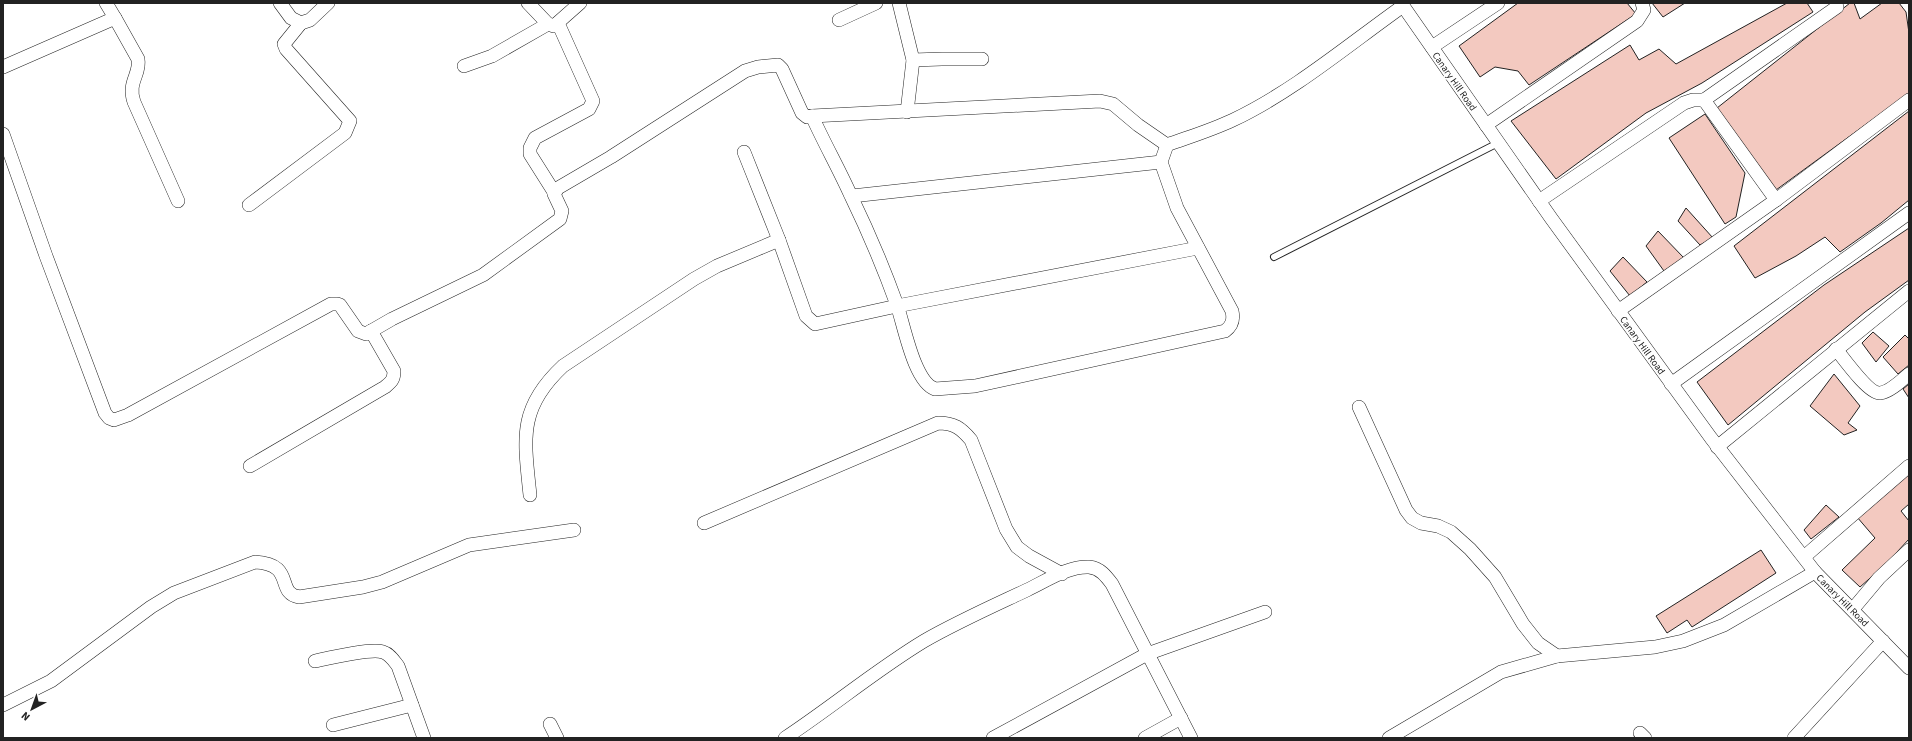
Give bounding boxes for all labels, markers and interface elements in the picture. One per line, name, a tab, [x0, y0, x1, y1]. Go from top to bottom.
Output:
street label: Canary Hill Road	[1429, 49, 1480, 114]
street label: Canary Hill Road	[1616, 313, 1668, 378]
street label: Canary Hill Road	[1813, 571, 1872, 630]
north arrow	[12, 689, 52, 729]
text: N	[18, 708, 33, 724]

